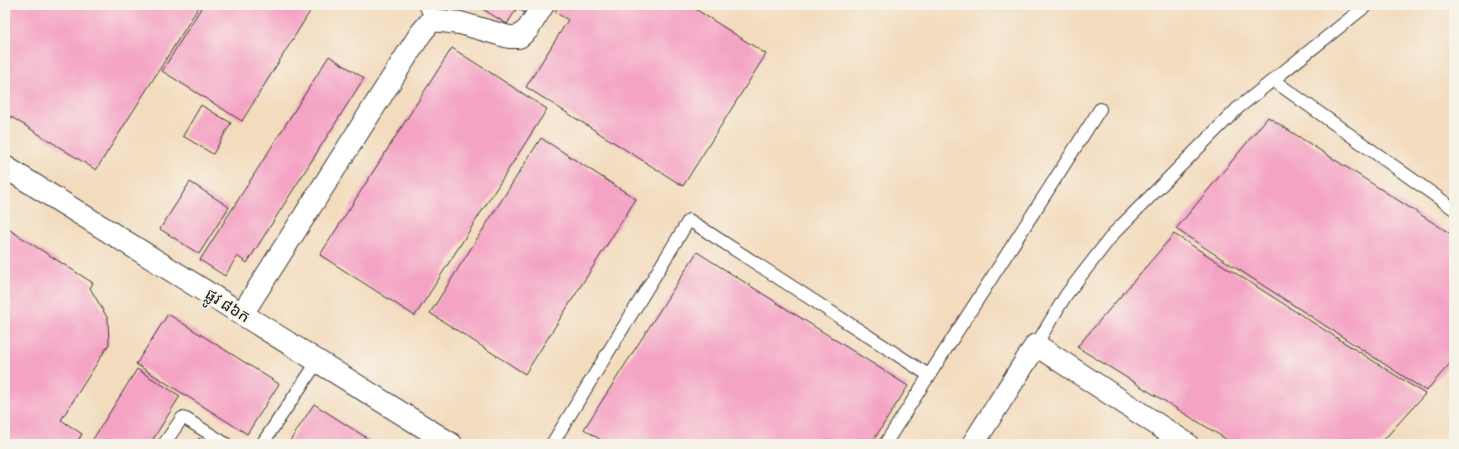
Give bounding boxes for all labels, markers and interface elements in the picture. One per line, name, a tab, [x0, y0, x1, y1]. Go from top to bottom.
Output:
street label: ផ្លូវ ៨៦ក	[199, 284, 254, 331]

